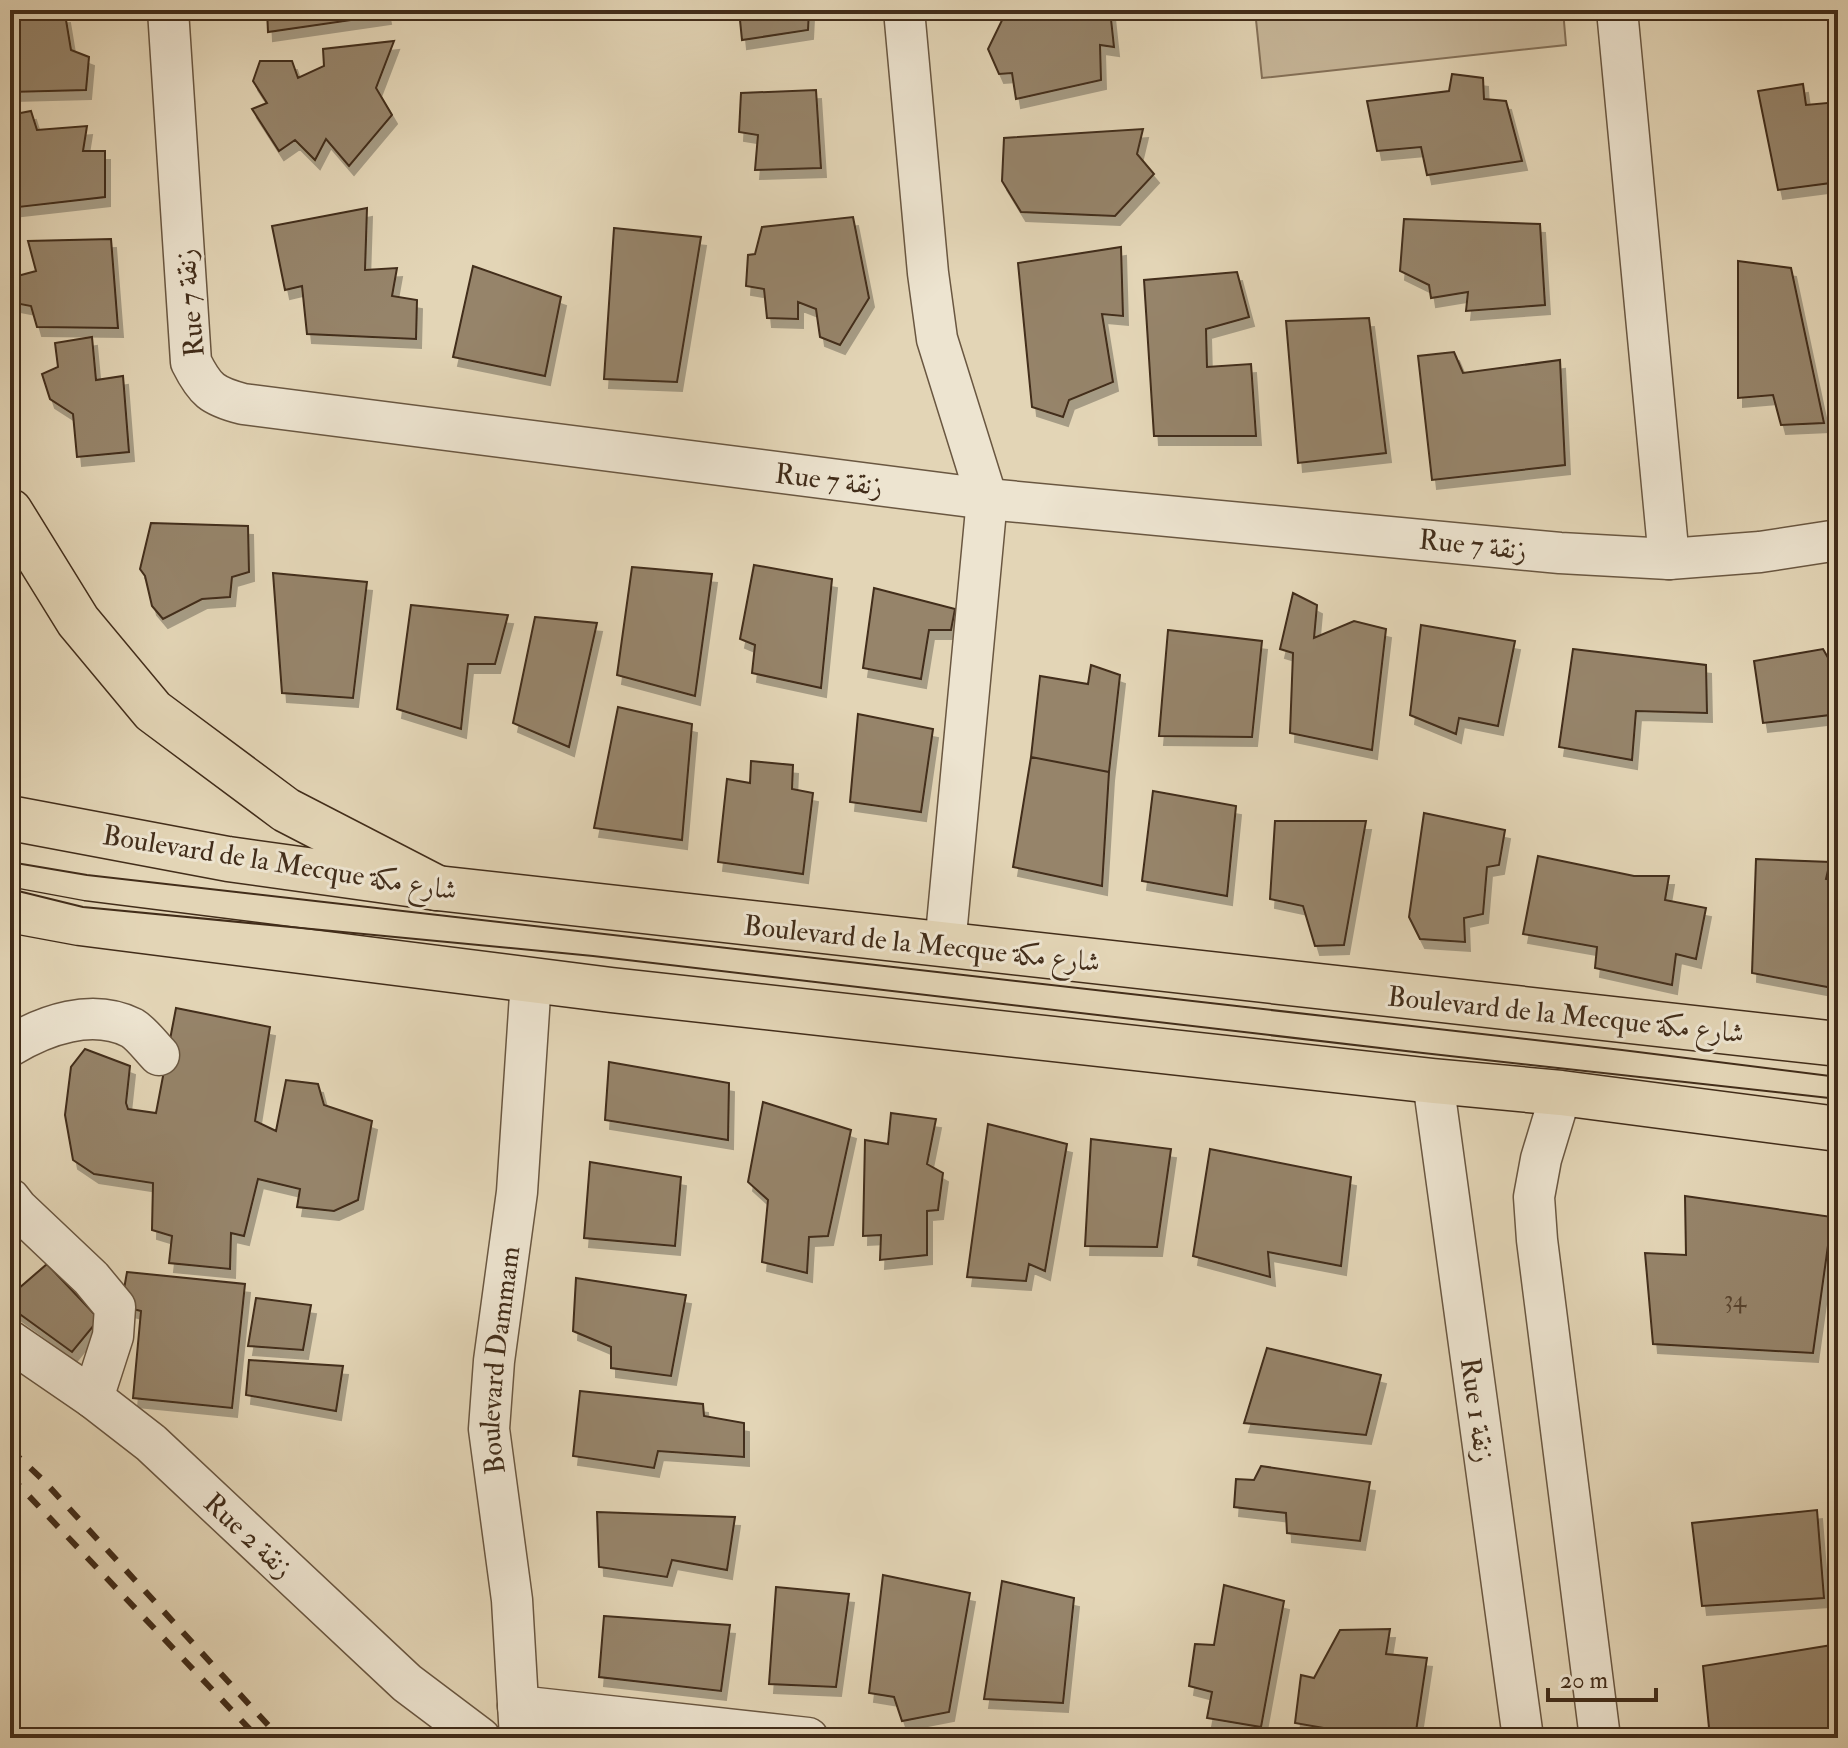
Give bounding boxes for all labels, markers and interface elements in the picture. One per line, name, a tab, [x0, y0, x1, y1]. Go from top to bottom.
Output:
street label: Rue 7 زنقة	[168, 247, 213, 358]
street label: Rue 7 زنقة	[773, 457, 885, 504]
street label: Rue 7 زنقة	[1417, 522, 1529, 569]
street label: Boulevard de la Mecque شارع مكة	[99, 818, 460, 914]
street label: Boulevard de la Mecque شارع مكة	[741, 908, 1102, 986]
street label: Boulevard de la Mecque شارع مكة	[1385, 979, 1746, 1057]
street label: Boulevard Dammam	[473, 1244, 528, 1476]
house number: 34	[1724, 1284, 1747, 1315]
street label: Rue 1 زنقة	[1452, 1356, 1501, 1465]
street label: Rue 2 زنقة	[196, 1486, 300, 1586]
scale bar	[1548, 1652, 1656, 1702]
text: 20 m	[1560, 1665, 1609, 1696]

